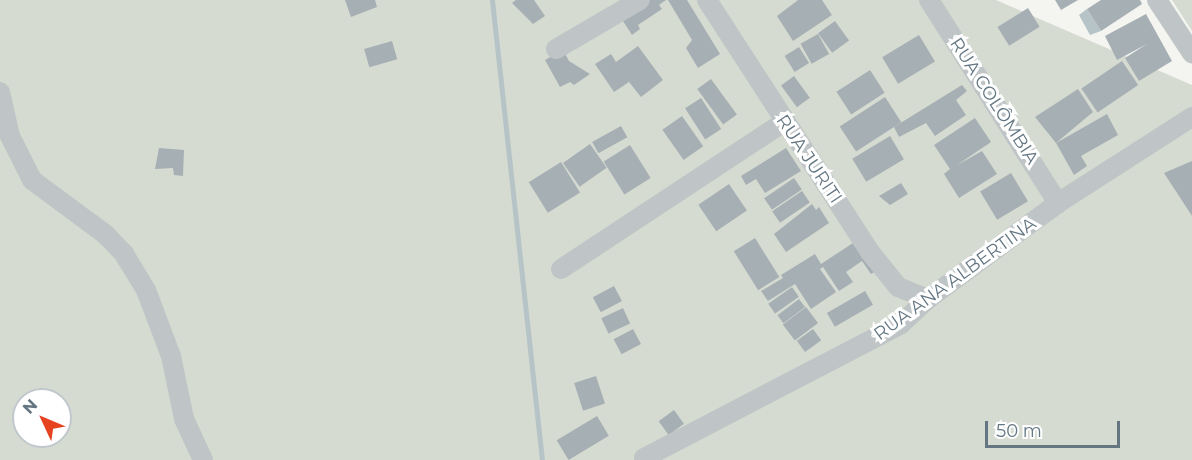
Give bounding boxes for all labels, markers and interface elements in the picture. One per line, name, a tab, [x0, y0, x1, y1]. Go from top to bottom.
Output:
street label: RUA COLÔMBIA	[945, 34, 1043, 168]
street label: RUA JURITI	[771, 111, 847, 207]
street label: RUA ANA ALBERTINA	[870, 213, 1040, 345]
north arrow	[12, 388, 72, 448]
text: N	[19, 395, 41, 418]
scale bar	[988, 409, 1123, 447]
text: 50 m	[996, 420, 1042, 442]

